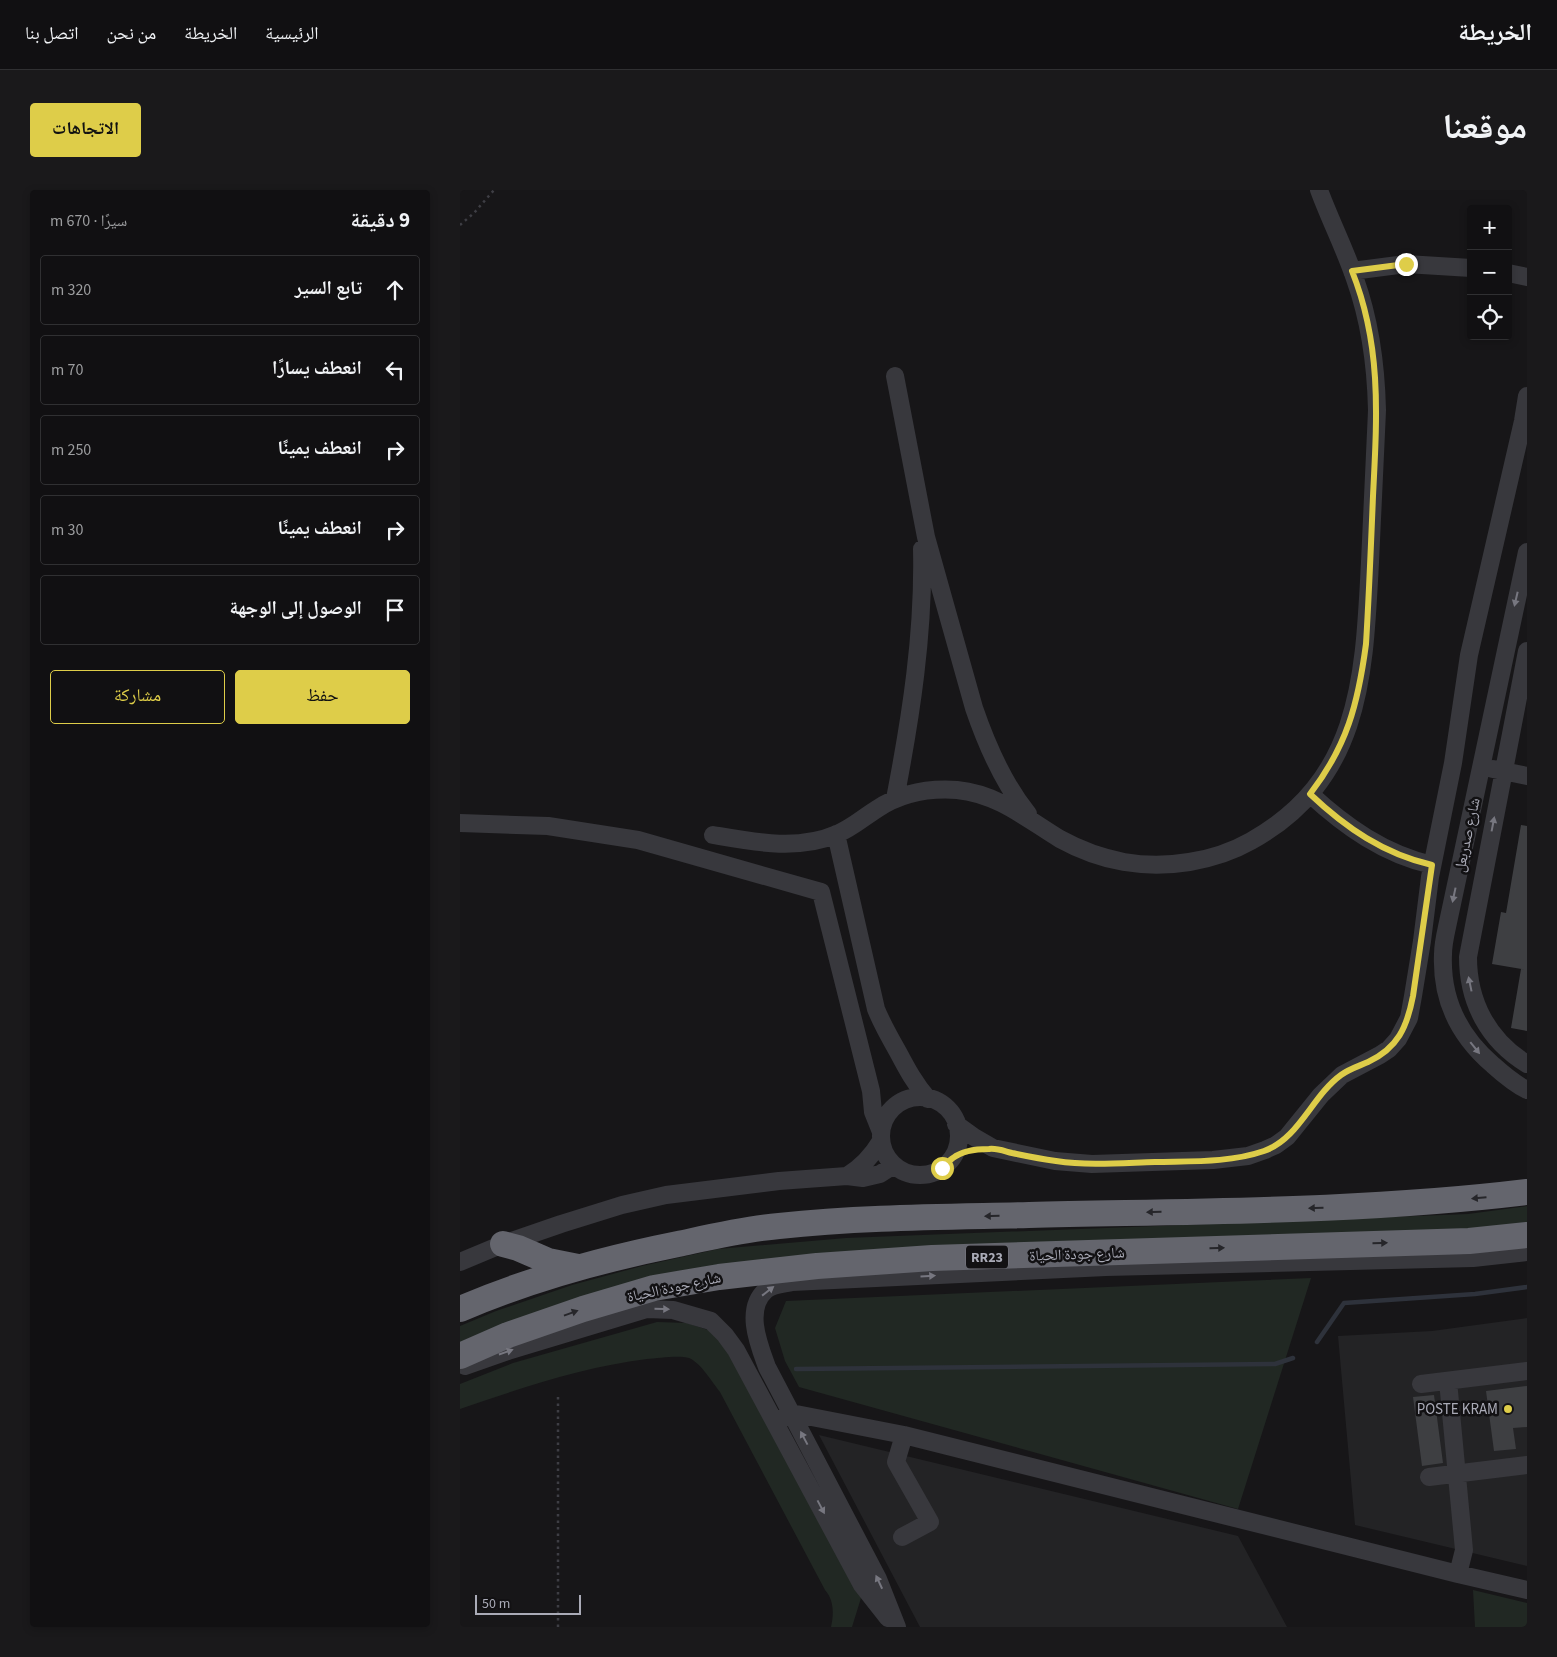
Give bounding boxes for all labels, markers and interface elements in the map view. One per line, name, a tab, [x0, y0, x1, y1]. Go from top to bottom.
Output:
text: الخريطة	[1458, 15, 1532, 50]
text: اتصل بنا	[25, 21, 78, 46]
text: من نحن	[106, 21, 156, 46]
text: الخريطة	[184, 21, 237, 46]
text: الرئيسية	[265, 21, 319, 46]
text: موقعنا	[1442, 102, 1527, 152]
button: الاتجاهات	[30, 103, 141, 157]
text: 9 دقيقة	[351, 205, 410, 235]
map controls	[1467, 205, 1512, 340]
button: +	[1467, 205, 1512, 250]
text: سيرًا · 670 m	[50, 210, 127, 232]
button: −	[1467, 250, 1512, 295]
route end	[1395, 253, 1418, 276]
text: تابع السير	[295, 275, 362, 302]
icon: ahead	[381, 276, 409, 304]
text: 320 m	[51, 279, 91, 301]
button: locate	[1467, 295, 1512, 340]
text: انعطف يسارًا	[272, 355, 362, 382]
icon: left	[381, 356, 409, 384]
text: 70 m	[51, 359, 83, 381]
text: انعطف يمينًا	[278, 435, 362, 462]
icon: right	[381, 436, 409, 464]
text: 250 m	[51, 439, 91, 461]
text: انعطف يمينًا	[278, 515, 362, 542]
icon: right	[381, 516, 409, 544]
text: 30 m	[51, 519, 83, 541]
one-way arrow	[1512, 592, 1520, 607]
text: الوصول إلى الوجهة	[229, 595, 362, 622]
icon: arrive	[381, 596, 409, 624]
button: مشاركة	[50, 670, 225, 724]
button: حفظ	[235, 670, 410, 724]
street label: شارع صدربعل	[1449, 796, 1486, 874]
one-way arrow	[1489, 817, 1497, 832]
one-way arrow	[1449, 888, 1457, 904]
one-way arrow	[1466, 977, 1474, 992]
one-way arrow	[1470, 1042, 1481, 1055]
route start	[931, 1157, 954, 1180]
one-way arrow	[1470, 1194, 1486, 1202]
one-way arrow	[1308, 1204, 1324, 1212]
one-way arrow	[1146, 1209, 1162, 1217]
one-way arrow	[983, 1213, 999, 1221]
one-way arrow	[1372, 1239, 1388, 1247]
street label: شارع جودة الحياة	[1029, 1242, 1125, 1267]
one-way arrow	[1210, 1244, 1226, 1252]
road number: RR23	[966, 1246, 1008, 1268]
street label: شارع جودة الحياة	[625, 1267, 723, 1308]
one-way arrow	[920, 1271, 936, 1279]
one-way arrow	[761, 1286, 774, 1296]
one-way arrow	[654, 1305, 670, 1313]
one-way arrow	[563, 1309, 578, 1316]
one-way arrow	[499, 1348, 514, 1356]
place label: POSTE KRAM	[1417, 1399, 1498, 1420]
marker: POSTE KRAM	[1502, 1403, 1514, 1415]
one-way arrow	[800, 1430, 808, 1445]
one-way arrow	[816, 1500, 825, 1514]
one-way arrow	[875, 1575, 883, 1589]
scale bar	[475, 1592, 581, 1615]
text: 50 m	[482, 1594, 510, 1614]

